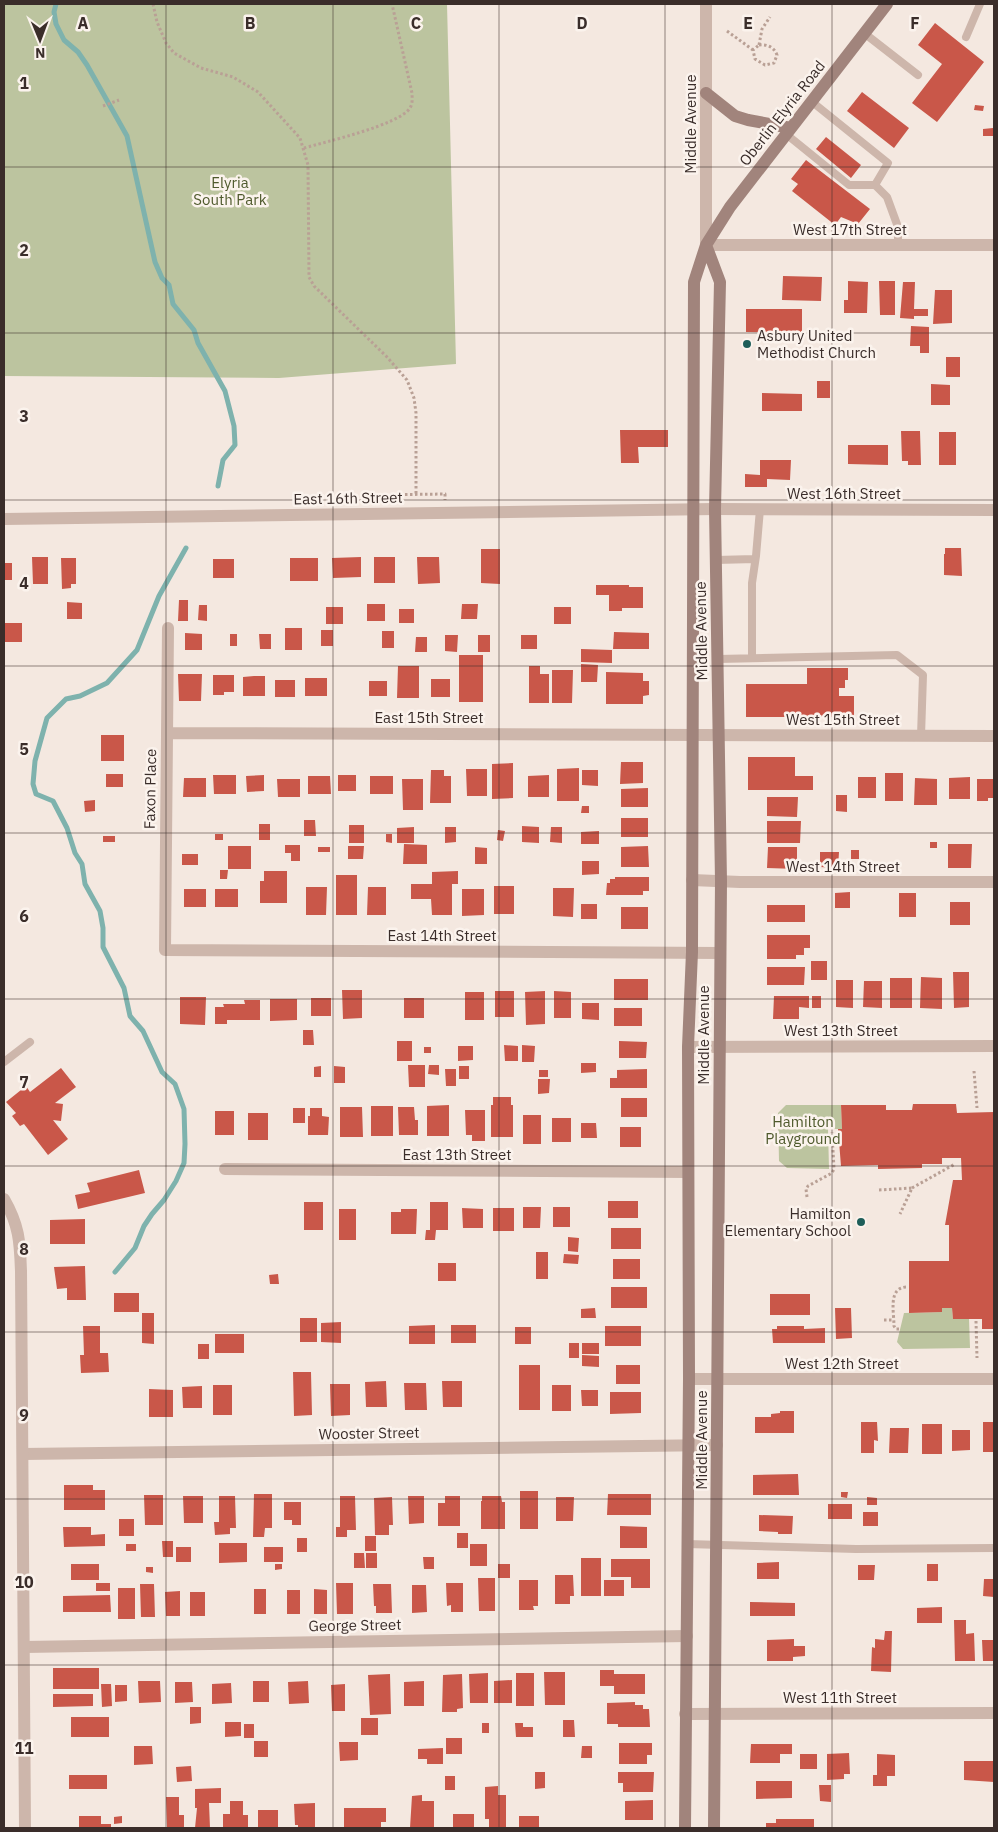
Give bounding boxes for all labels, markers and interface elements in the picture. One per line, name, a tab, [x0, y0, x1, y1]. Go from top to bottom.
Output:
text: A	[78, 13, 89, 33]
text: B	[245, 13, 256, 33]
text: C	[411, 13, 421, 33]
text: D	[576, 13, 588, 33]
text: E	[743, 13, 753, 33]
text: F	[910, 13, 920, 33]
north arrow	[15, 15, 65, 65]
text: N	[35, 44, 45, 62]
street label: Oberlin Elyria Road	[735, 57, 829, 169]
text: 1	[19, 73, 29, 93]
street label: Middle Avenue	[681, 74, 700, 174]
park label: Elyria South Park	[193, 173, 267, 209]
street label: West 17th Street	[793, 220, 907, 239]
text: 2	[19, 240, 29, 260]
place label: Asbury United Methodist Church	[757, 326, 876, 362]
marker: Asbury United Methodist Church	[741, 338, 753, 350]
text: 3	[19, 406, 29, 426]
street label: West 16th Street	[787, 484, 901, 503]
street label: East 16th Street	[293, 488, 403, 508]
text: 4	[19, 573, 29, 593]
street label: Middle Avenue	[691, 581, 711, 681]
street label: East 15th Street	[374, 708, 484, 727]
street label: West 15th Street	[786, 710, 900, 729]
text: 5	[19, 739, 29, 759]
street label: Faxon Place	[140, 749, 160, 829]
street label: West 14th Street	[786, 857, 900, 876]
text: 6	[19, 906, 29, 926]
street label: East 14th Street	[387, 926, 497, 945]
street label: Middle Avenue	[694, 985, 713, 1085]
street label: West 13th Street	[784, 1021, 898, 1040]
text: 7	[19, 1072, 29, 1092]
park label: Hamilton Playground	[765, 1112, 841, 1148]
street label: East 13th Street	[402, 1145, 512, 1164]
place label: Hamilton Elementary School	[724, 1204, 851, 1240]
marker: Hamilton Elementary School	[855, 1216, 867, 1228]
text: 8	[19, 1239, 29, 1259]
street label: West 12th Street	[785, 1354, 899, 1373]
street label: Middle Avenue	[692, 1390, 711, 1490]
text: 9	[19, 1405, 29, 1425]
street label: Wooster Street	[318, 1423, 420, 1443]
text: 10	[14, 1572, 34, 1592]
street label: George Street	[308, 1615, 402, 1635]
street label: West 11th Street	[783, 1688, 897, 1707]
text: 11	[14, 1738, 34, 1758]

